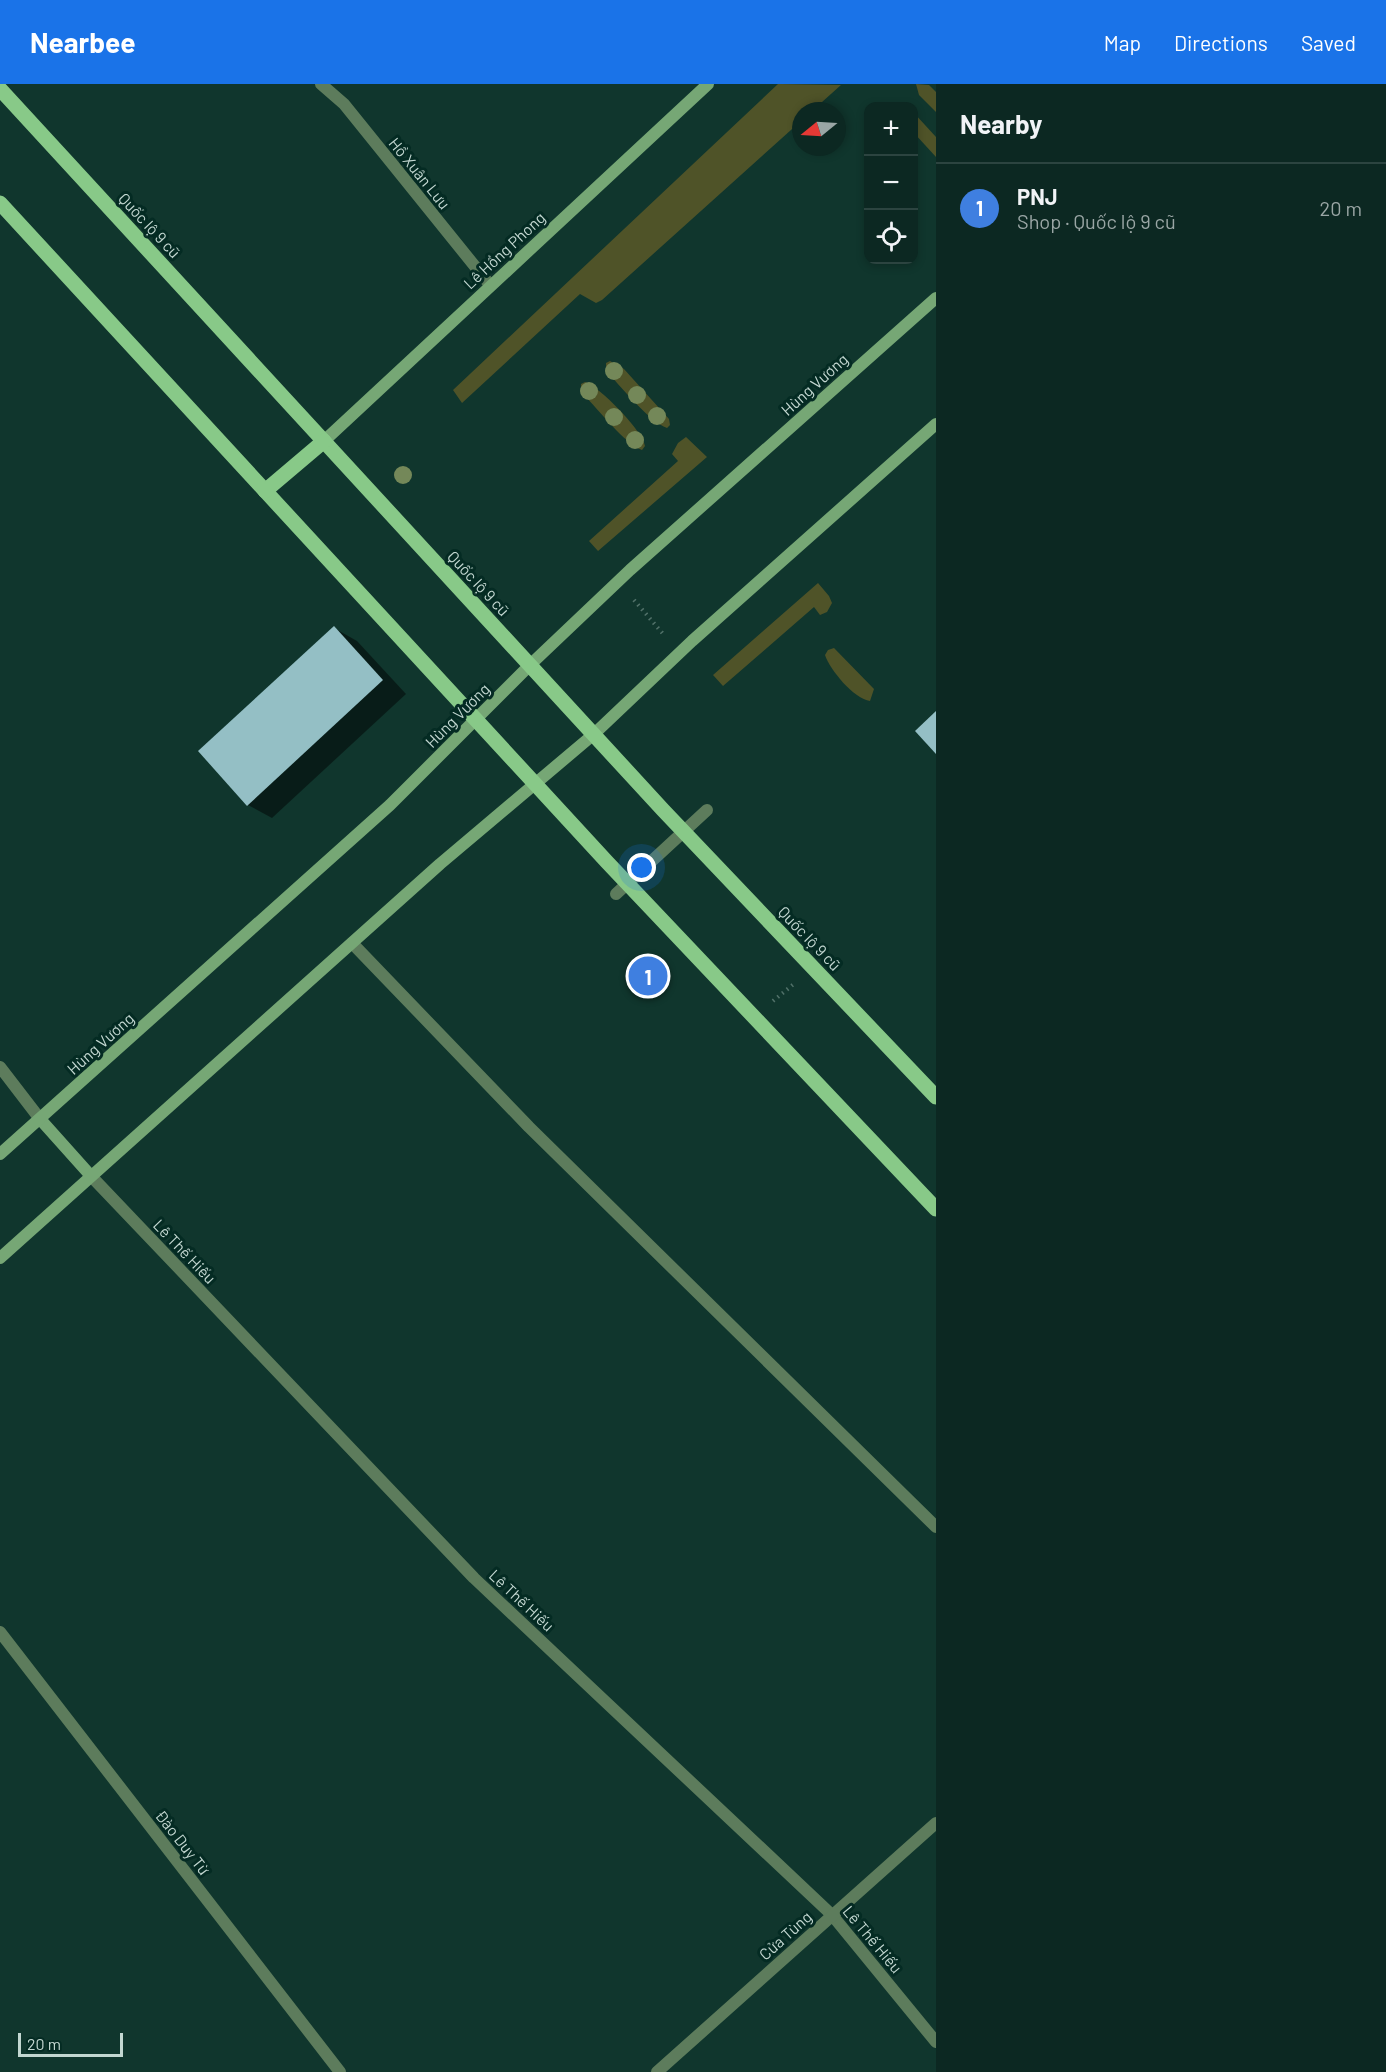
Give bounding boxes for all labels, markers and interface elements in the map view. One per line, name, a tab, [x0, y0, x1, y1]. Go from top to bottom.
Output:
text: Nearbee	[30, 25, 136, 59]
text: Map	[1104, 30, 1141, 55]
text: Directions	[1174, 30, 1268, 55]
text: Saved	[1301, 30, 1356, 55]
north arrow	[792, 102, 846, 156]
map controls	[864, 102, 918, 264]
button: +	[864, 102, 918, 156]
text: Nearby	[960, 108, 1042, 139]
street label: Hồ Xuân Lưu	[385, 133, 455, 213]
button: −	[864, 156, 918, 210]
text: PNJ	[1017, 183, 1058, 209]
street label: Quốc lộ 9 cũ	[115, 189, 185, 261]
text: 1	[976, 196, 983, 220]
text: 20 m	[1319, 196, 1362, 220]
street label: Lê Hồng Phong	[459, 208, 549, 292]
text: Shop · Quốc lộ 9 cũ	[1017, 209, 1176, 233]
button: locate	[864, 210, 918, 264]
street label: Hùng Vương	[777, 349, 851, 419]
street label: Quốc lộ 9 cũ	[444, 547, 514, 619]
street label: Hùng Vương	[421, 679, 493, 751]
your location	[627, 853, 656, 882]
street label: Quốc lộ 9 cũ	[775, 902, 845, 974]
pin: 1	[628, 954, 668, 998]
street label: Hùng Vương	[63, 1008, 137, 1078]
street label: Lê Thế Hiếu	[150, 1215, 220, 1287]
street label: Lê Thế Hiếu	[486, 1565, 558, 1635]
street label: Đào Duy Từ	[152, 1806, 214, 1878]
street label: Lê Thế Hiếu	[839, 1902, 907, 1976]
street label: Cửa Tùng	[755, 1907, 815, 1963]
scale bar	[18, 2030, 123, 2058]
text: 20 m	[27, 2034, 61, 2053]

